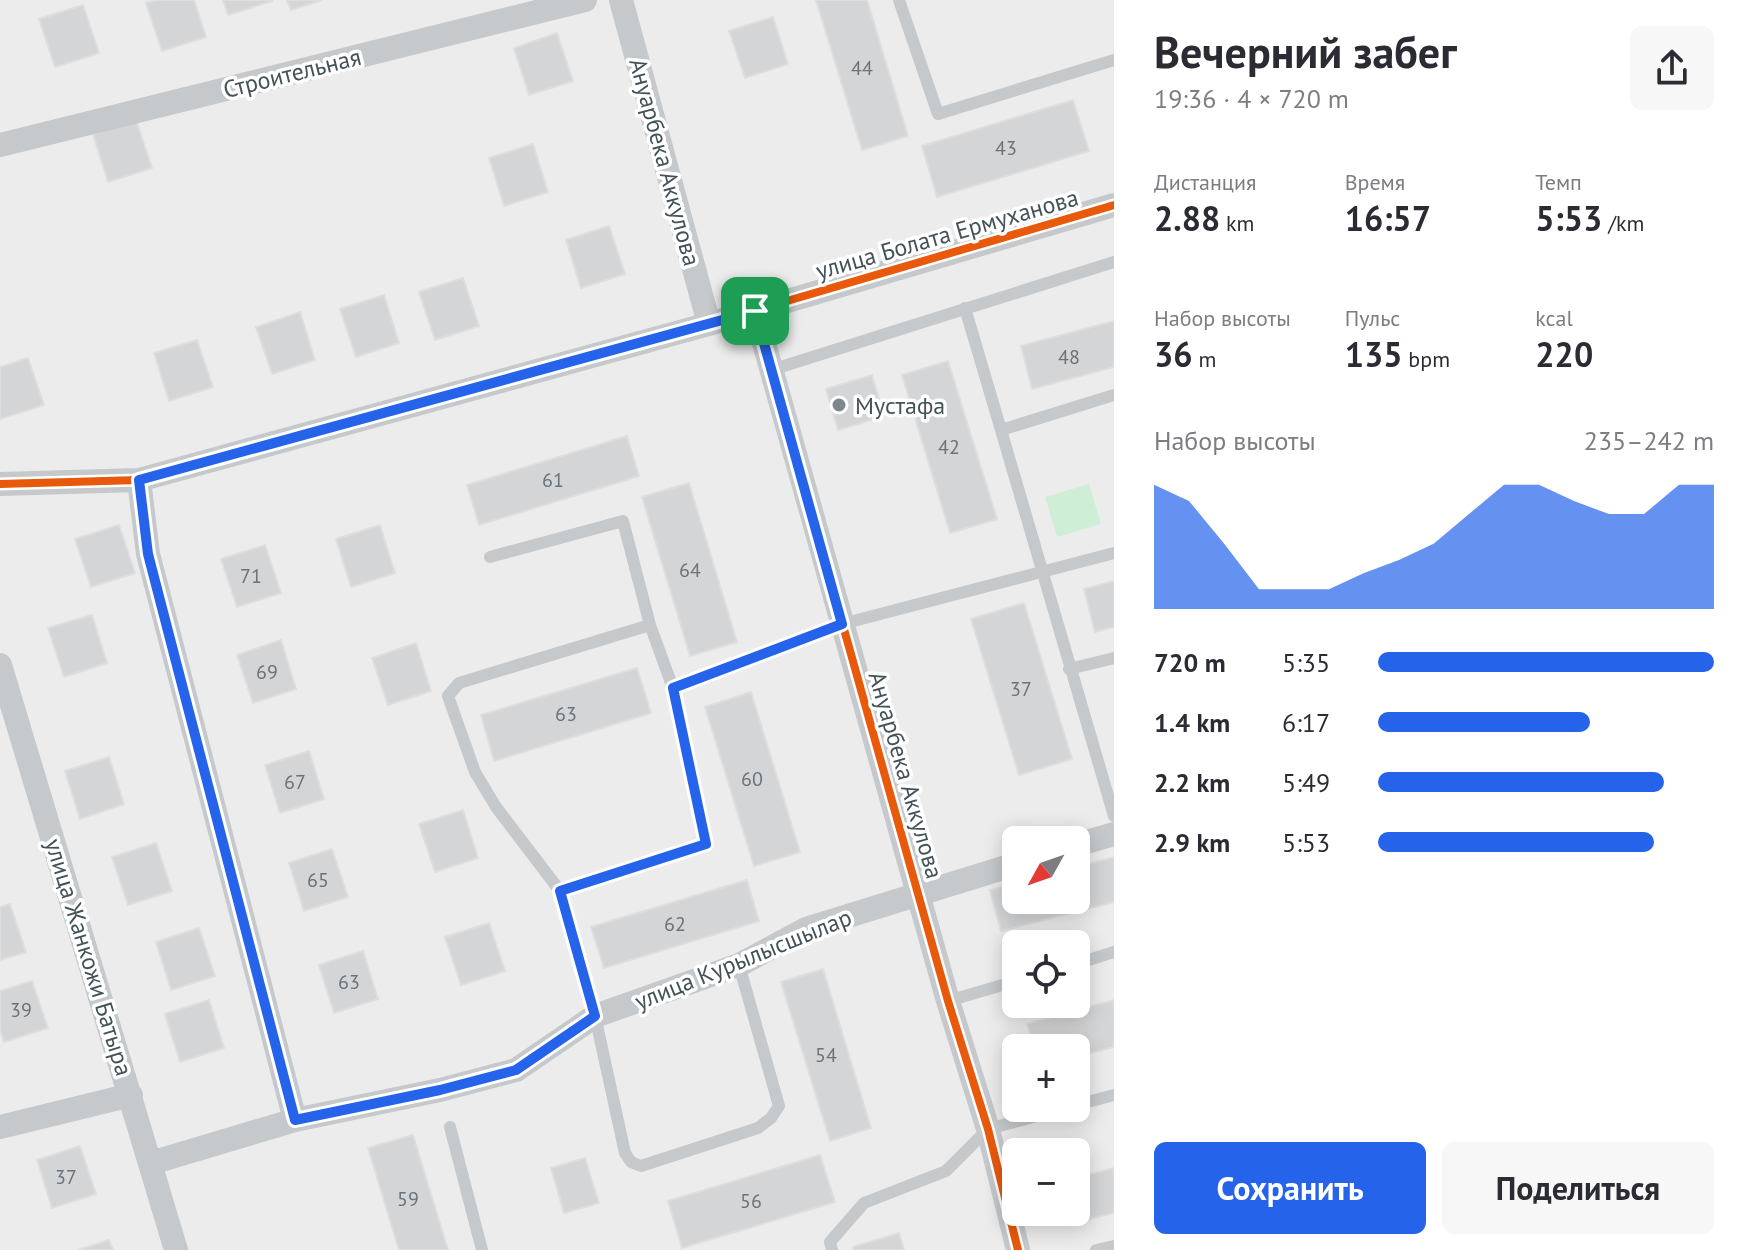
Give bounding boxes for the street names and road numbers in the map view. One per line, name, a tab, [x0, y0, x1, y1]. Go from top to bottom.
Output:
street label: Строительная	[220, 41, 364, 105]
street label: Ануарбека Аккулова	[622, 55, 708, 269]
street label: улица Болата Ермуханова	[812, 182, 1082, 286]
street label: Ануарбека Аккулова	[862, 668, 950, 882]
street label: улица Жанкожи Батыра	[38, 835, 140, 1079]
street label: улица Курылысшылар	[630, 901, 856, 1017]

